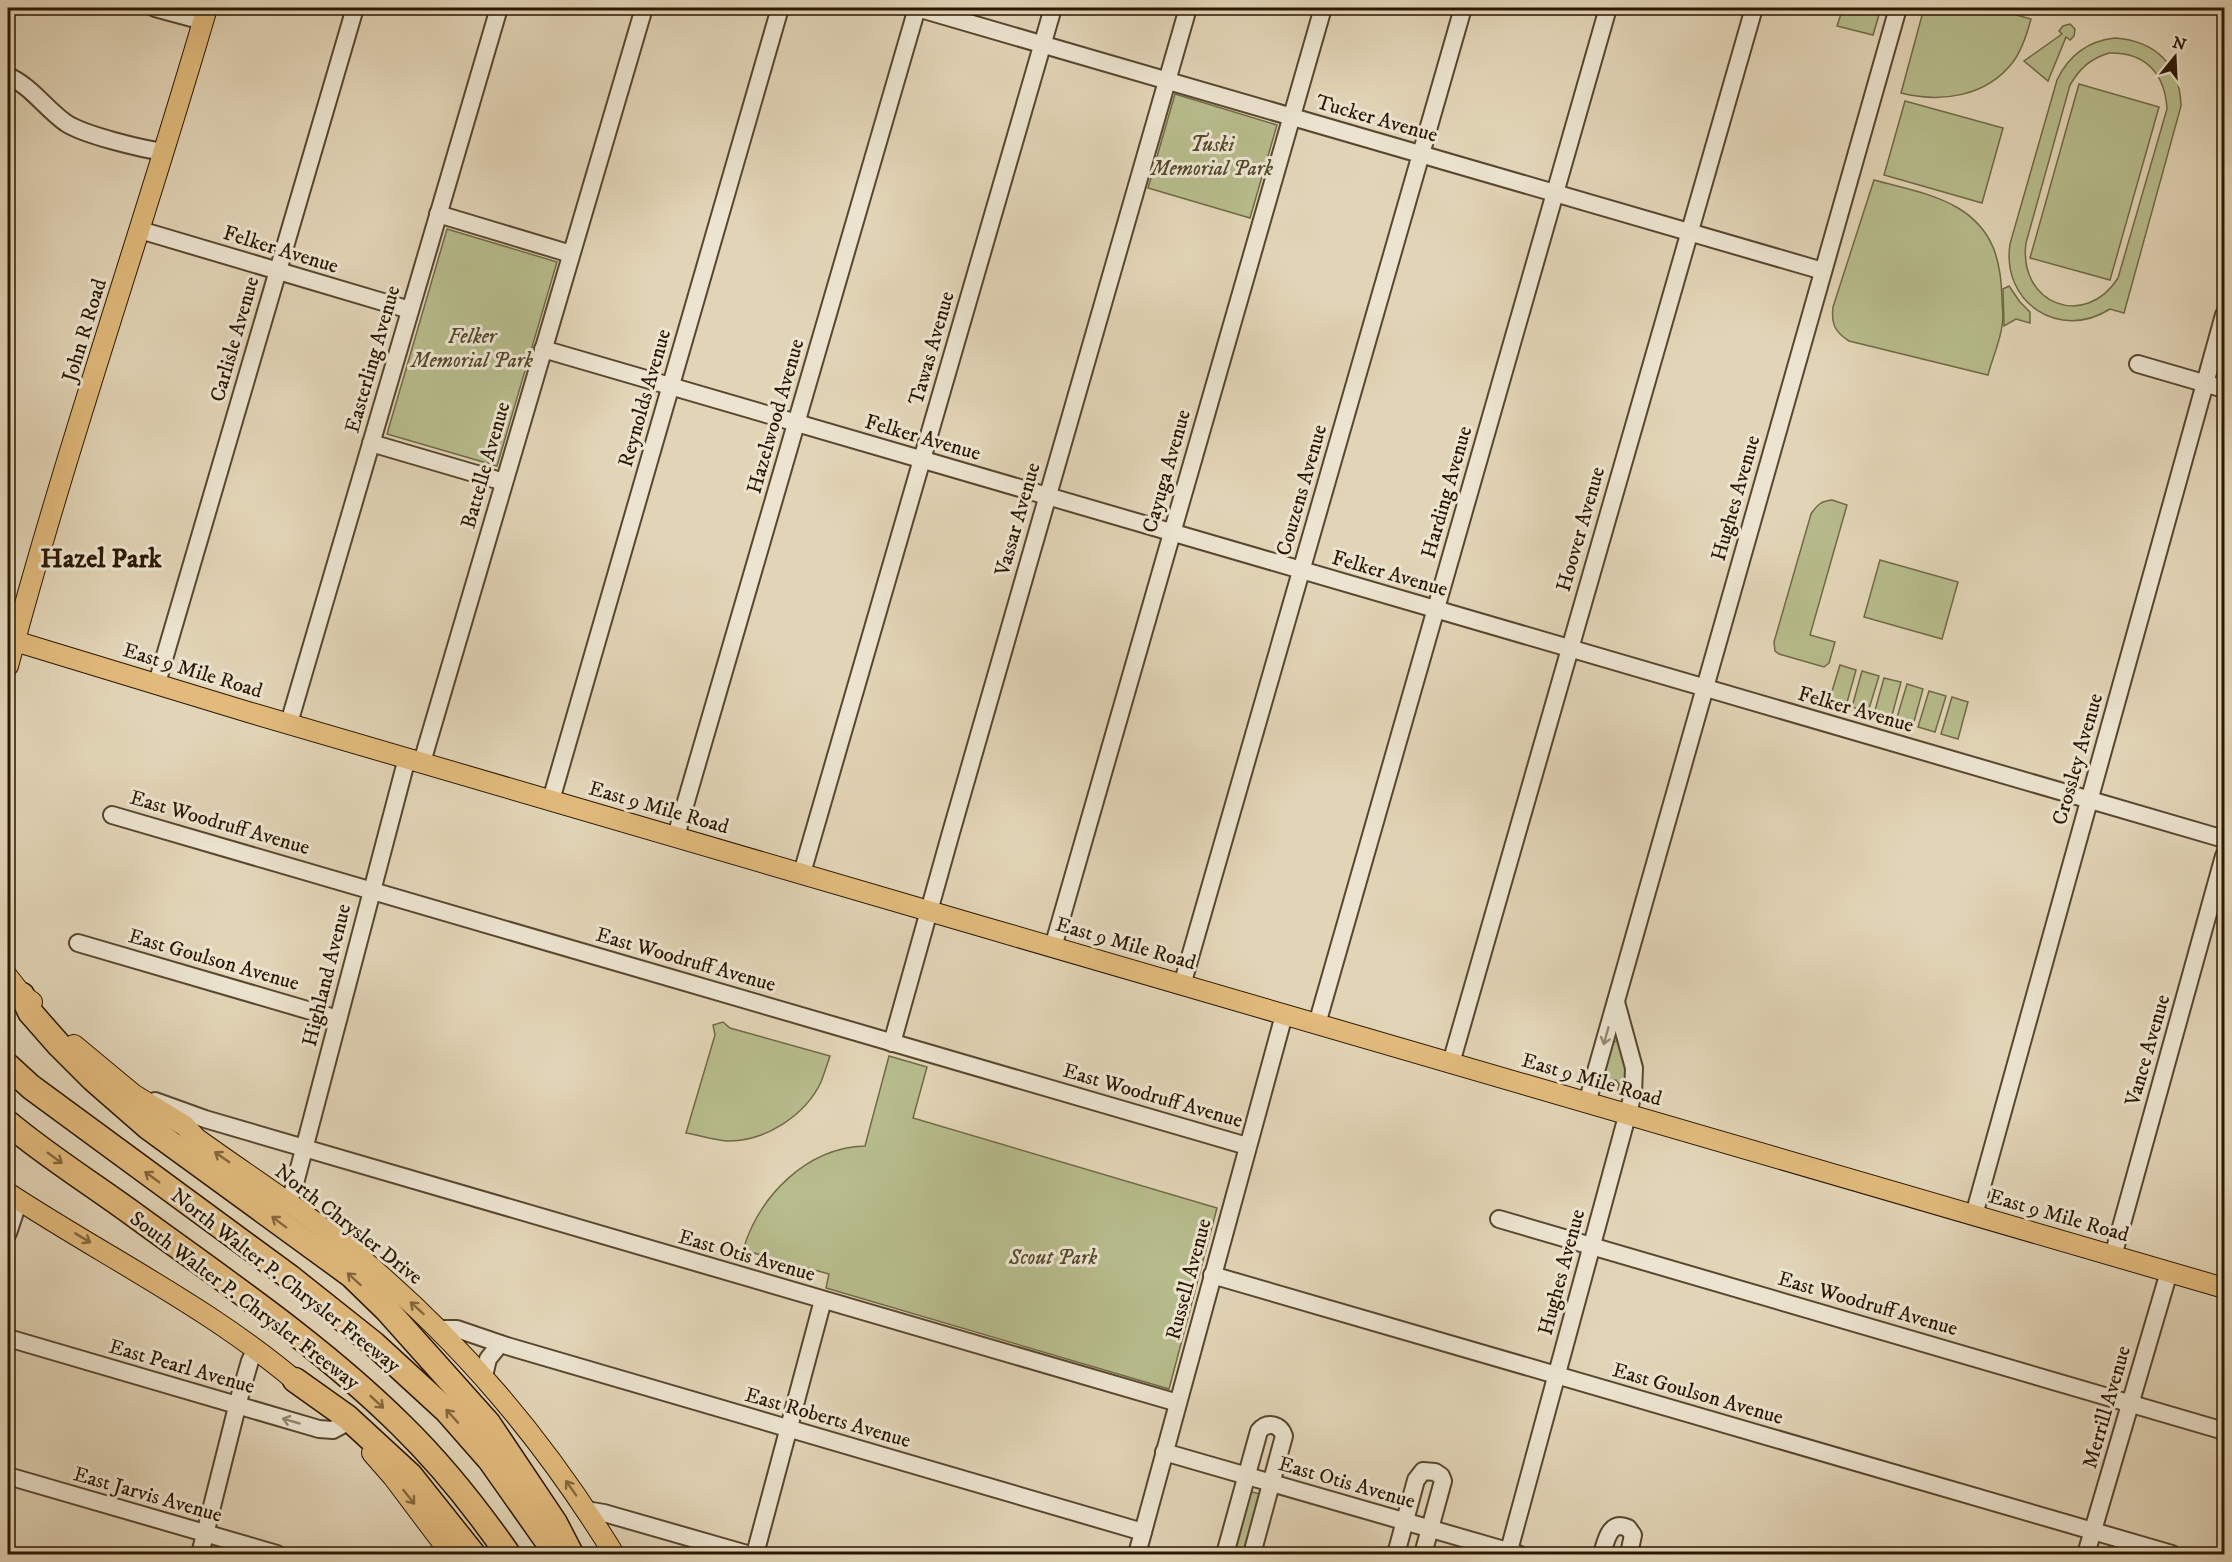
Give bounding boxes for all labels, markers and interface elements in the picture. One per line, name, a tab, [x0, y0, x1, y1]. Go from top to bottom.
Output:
north arrow	[2145, 27, 2205, 87]
text: N	[2170, 32, 2189, 55]
street label: Tucker Avenue	[1313, 89, 1441, 149]
park label: Tuski Memorial Park	[1149, 132, 1273, 182]
street label: Felker Avenue	[220, 220, 342, 280]
street label: Carlisle Avenue	[205, 273, 265, 405]
street label: John R Road	[56, 275, 113, 387]
street label: Easterling Avenue	[340, 282, 406, 436]
street label: Tawas Avenue	[903, 288, 961, 408]
park label: Felker Memorial Park	[409, 324, 533, 374]
street label: Reynolds Avenue	[613, 326, 677, 470]
street label: Hazelwood Avenue	[741, 336, 811, 497]
street label: Battelle Avenue	[455, 399, 517, 532]
street label: Cayuga Avenue	[1137, 406, 1197, 536]
street label: Felker Avenue	[862, 409, 984, 467]
street label: Couzens Avenue	[1271, 421, 1333, 559]
street label: Harding Avenue	[1416, 423, 1478, 561]
street label: Hughes Avenue	[1706, 432, 1766, 564]
street label: Vassar Avenue	[989, 459, 1047, 580]
street label: Hoover Avenue	[1551, 464, 1611, 595]
district label: Hazel Park	[40, 542, 162, 576]
street label: Felker Avenue	[1329, 545, 1451, 603]
street label: East 9 Mile Road	[120, 637, 266, 705]
street label: Felker Avenue	[1795, 681, 1917, 739]
street label: Crossley Avenue	[2047, 690, 2109, 828]
street label: East 9 Mile Road	[586, 776, 732, 841]
street label: East Woodruff Avenue	[127, 785, 313, 861]
street label: Highland Avenue	[297, 901, 357, 1049]
street label: East 9 Mile Road	[1053, 912, 1199, 977]
street label: East Woodruff Avenue	[593, 922, 779, 998]
street label: East Goulson Avenue	[125, 923, 302, 997]
street label: Vance Avenue	[2119, 991, 2176, 1110]
one-way arrow	[1600, 1027, 1611, 1046]
street label: East 9 Mile Road	[1519, 1048, 1665, 1113]
street label: East Woodruff Avenue	[1060, 1058, 1246, 1134]
one-way arrow	[214, 1151, 231, 1163]
one-way arrow	[46, 1152, 62, 1164]
street label: North Chrysler Drive	[269, 1159, 428, 1291]
one-way arrow	[145, 1171, 161, 1183]
street label: North Walter P. Chrysler Freeway	[165, 1183, 406, 1379]
street label: East 9 Mile Road	[1986, 1184, 2132, 1249]
street label: South Walter P. Chrysler Freeway	[124, 1206, 365, 1396]
street label: Hughes Avenue	[1533, 1206, 1591, 1338]
one-way arrow	[272, 1215, 288, 1228]
street label: Russell Avenue	[1160, 1215, 1218, 1343]
street label: East Otis Avenue	[675, 1224, 818, 1288]
one-way arrow	[74, 1233, 91, 1245]
park label: Scout Park	[1008, 1245, 1097, 1271]
street label: East Woodruff Avenue	[1775, 1266, 1961, 1342]
one-way arrow	[347, 1272, 362, 1286]
one-way arrow	[410, 1301, 425, 1315]
street label: East Pearl Avenue	[106, 1334, 258, 1400]
street label: Merrill Avenue	[2077, 1343, 2137, 1472]
street label: East Goulson Avenue	[1609, 1357, 1786, 1431]
street label: East Roberts Avenue	[742, 1382, 914, 1454]
one-way arrow	[369, 1395, 384, 1409]
one-way arrow	[444, 1409, 459, 1424]
one-way arrow	[282, 1415, 301, 1426]
street label: East Otis Avenue	[1275, 1451, 1418, 1515]
street label: East Jarvis Avenue	[70, 1461, 225, 1529]
one-way arrow	[565, 1480, 577, 1497]
one-way arrow	[403, 1489, 416, 1505]

